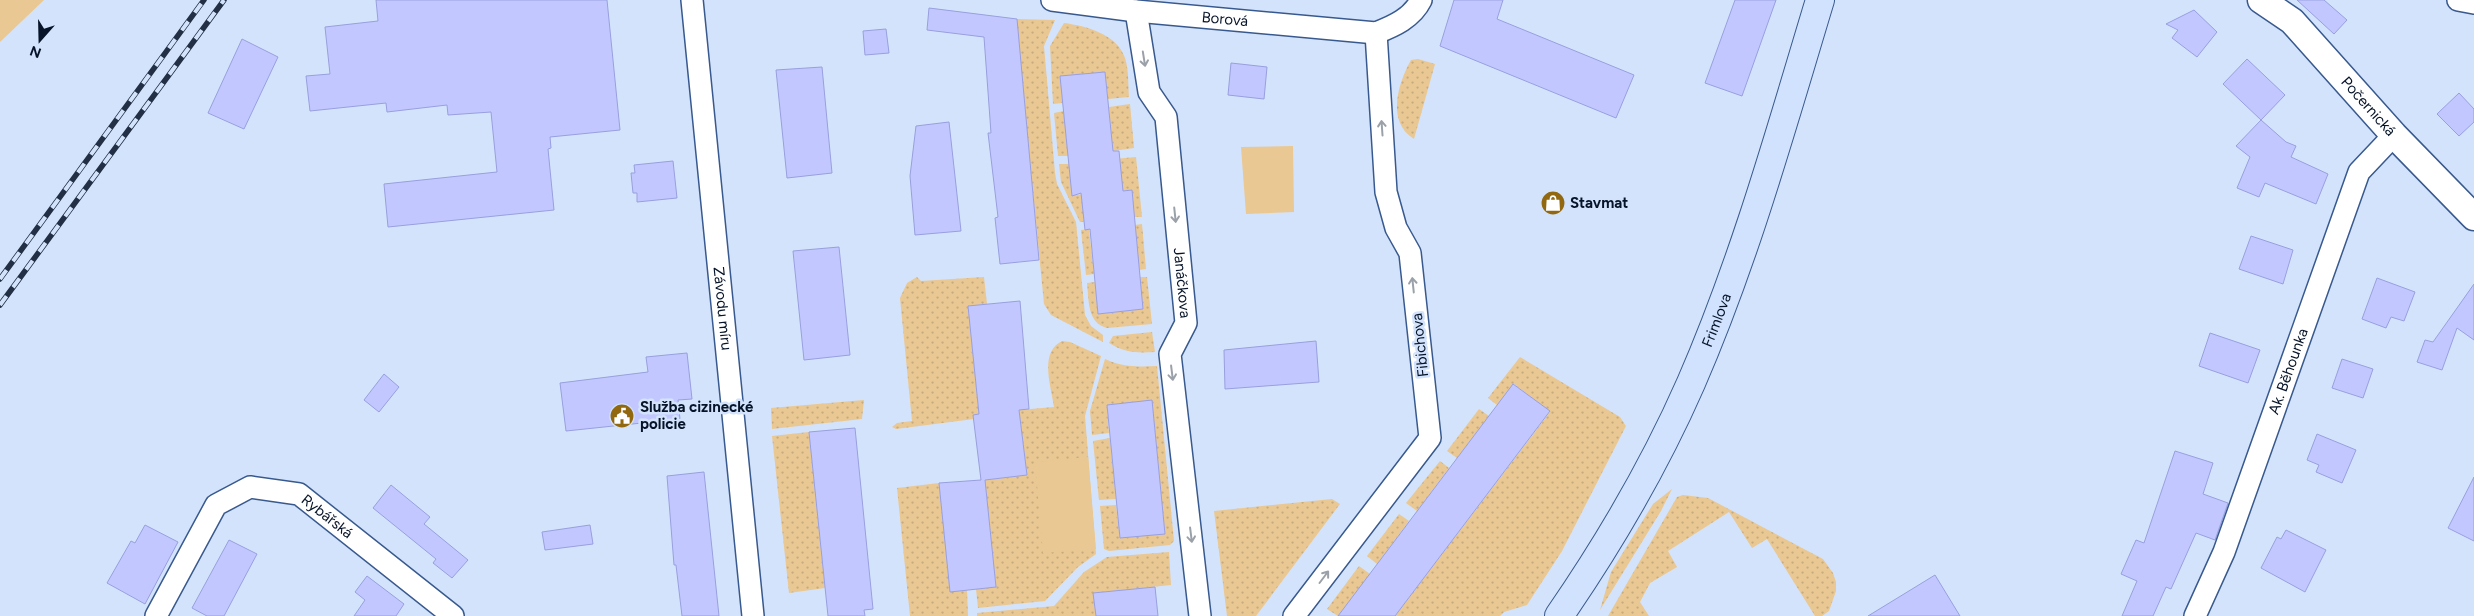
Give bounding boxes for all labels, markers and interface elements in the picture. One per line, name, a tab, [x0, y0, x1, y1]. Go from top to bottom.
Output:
street label: Borová	[1201, 8, 1249, 30]
north arrow	[15, 15, 65, 65]
text: N	[28, 42, 44, 62]
one-way arrow	[1139, 50, 1149, 66]
street label: Počernická	[2337, 73, 2400, 140]
one-way arrow	[1377, 120, 1386, 136]
shop icon: Stavmat	[1540, 190, 1566, 216]
place label: Stavmat	[1570, 194, 1628, 212]
one-way arrow	[1170, 207, 1180, 223]
street label: Janáčkova	[1170, 247, 1194, 319]
street label: Závodu míru	[709, 266, 736, 351]
one-way arrow	[1408, 277, 1418, 293]
street label: Frimlova	[1698, 291, 1735, 350]
street label: Fibichova	[1408, 312, 1432, 378]
street label: Ak. Běhounka	[2265, 326, 2312, 417]
one-way arrow	[1167, 365, 1177, 381]
place label: Služba cizinecké policie	[640, 398, 754, 433]
public building icon: Služba cizinecké policie	[609, 403, 635, 429]
street label: Rybářská	[298, 490, 356, 542]
one-way arrow	[1186, 526, 1195, 542]
one-way arrow	[1319, 570, 1329, 584]

